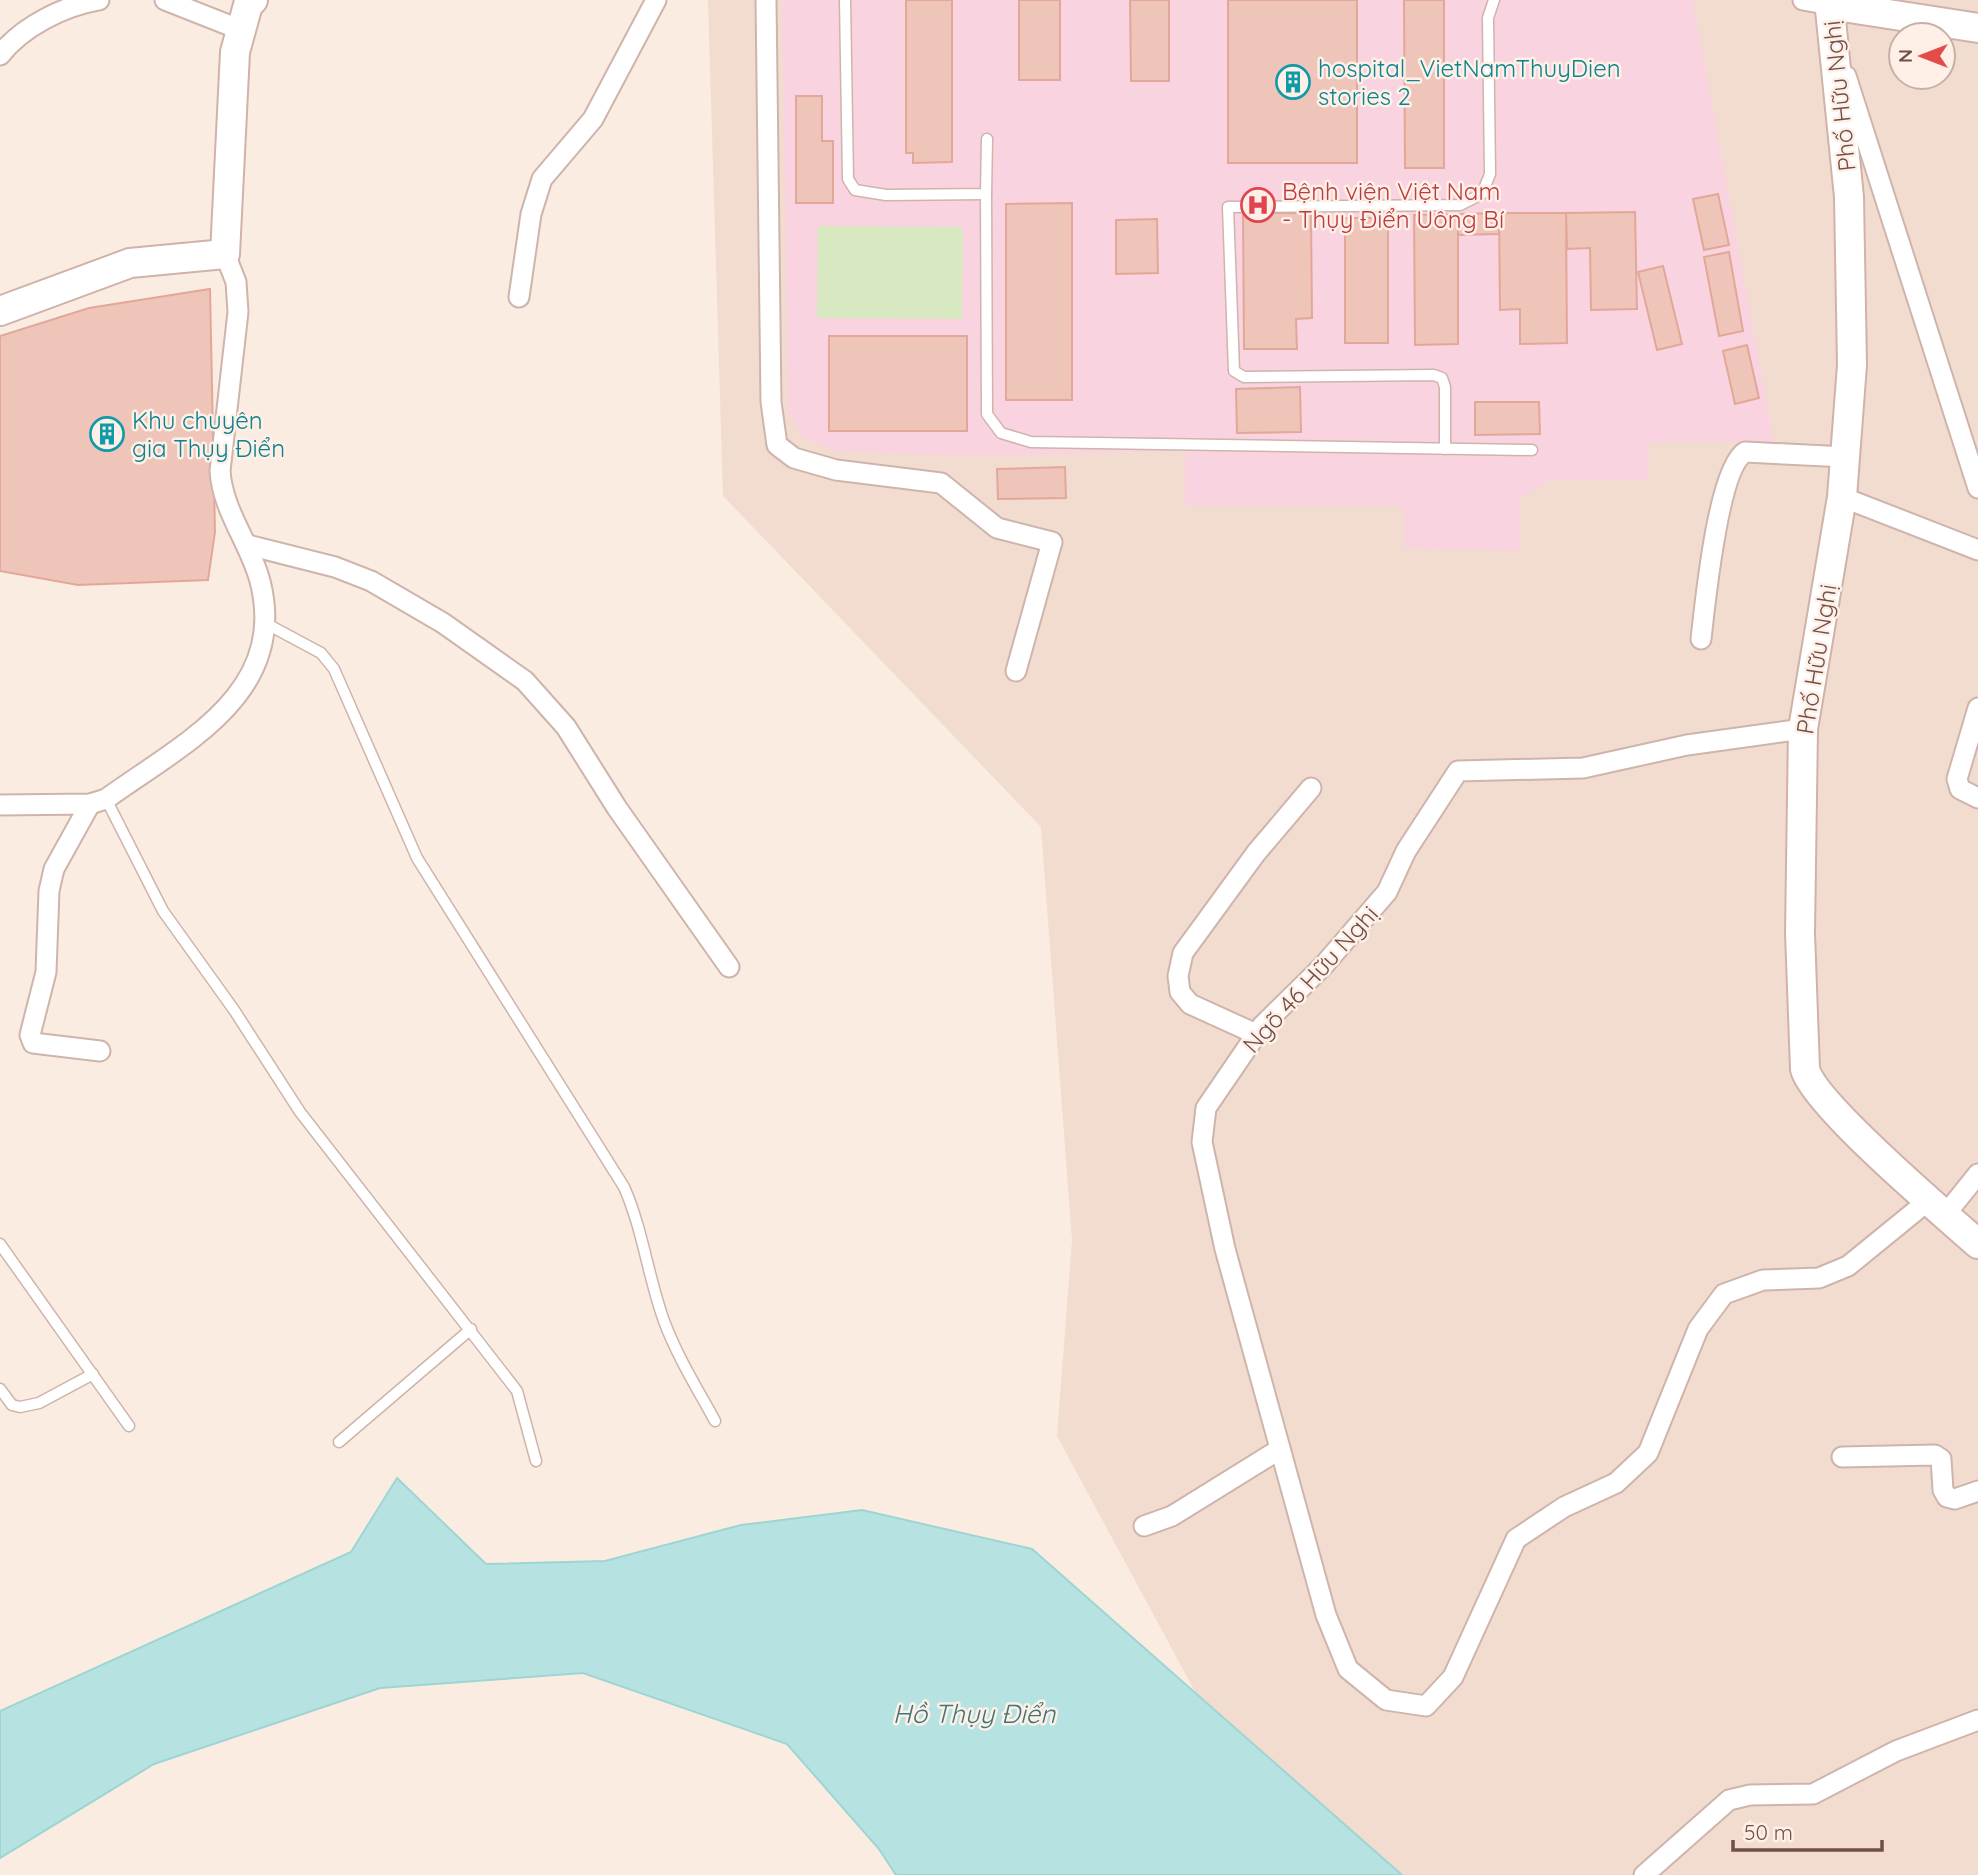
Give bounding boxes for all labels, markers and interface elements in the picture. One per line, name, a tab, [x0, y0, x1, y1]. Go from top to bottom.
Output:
street label: Phố Hữu Nghị	[1816, 19, 1862, 173]
north arrow	[1887, 21, 1957, 91]
text: N	[1893, 49, 1917, 63]
place label: hospital_VietNamThuyDien stories 2	[1318, 53, 1621, 111]
building icon: hospital_VietNamThuyDien stories 2	[1274, 63, 1312, 101]
place label: Bệnh viện Việt Nam - Thụy Điển Uông Bí	[1282, 176, 1505, 234]
hospital icon: Bệnh viện Việt Nam - Thụy Điển Uông Bí	[1239, 186, 1277, 224]
place label: Khu chuyên gia Thụy Điển	[132, 405, 285, 463]
building icon: Khu chuyên gia Thụy Điển	[88, 415, 126, 453]
street label: Phố Hữu Nghị	[1789, 582, 1843, 736]
street label: Ngõ 46 Hữu Nghị	[1236, 899, 1384, 1059]
water label: Hồ Thụy Điển	[893, 1697, 1056, 1730]
scale bar	[1733, 1808, 1882, 1852]
text: 50 m	[1744, 1819, 1793, 1845]

